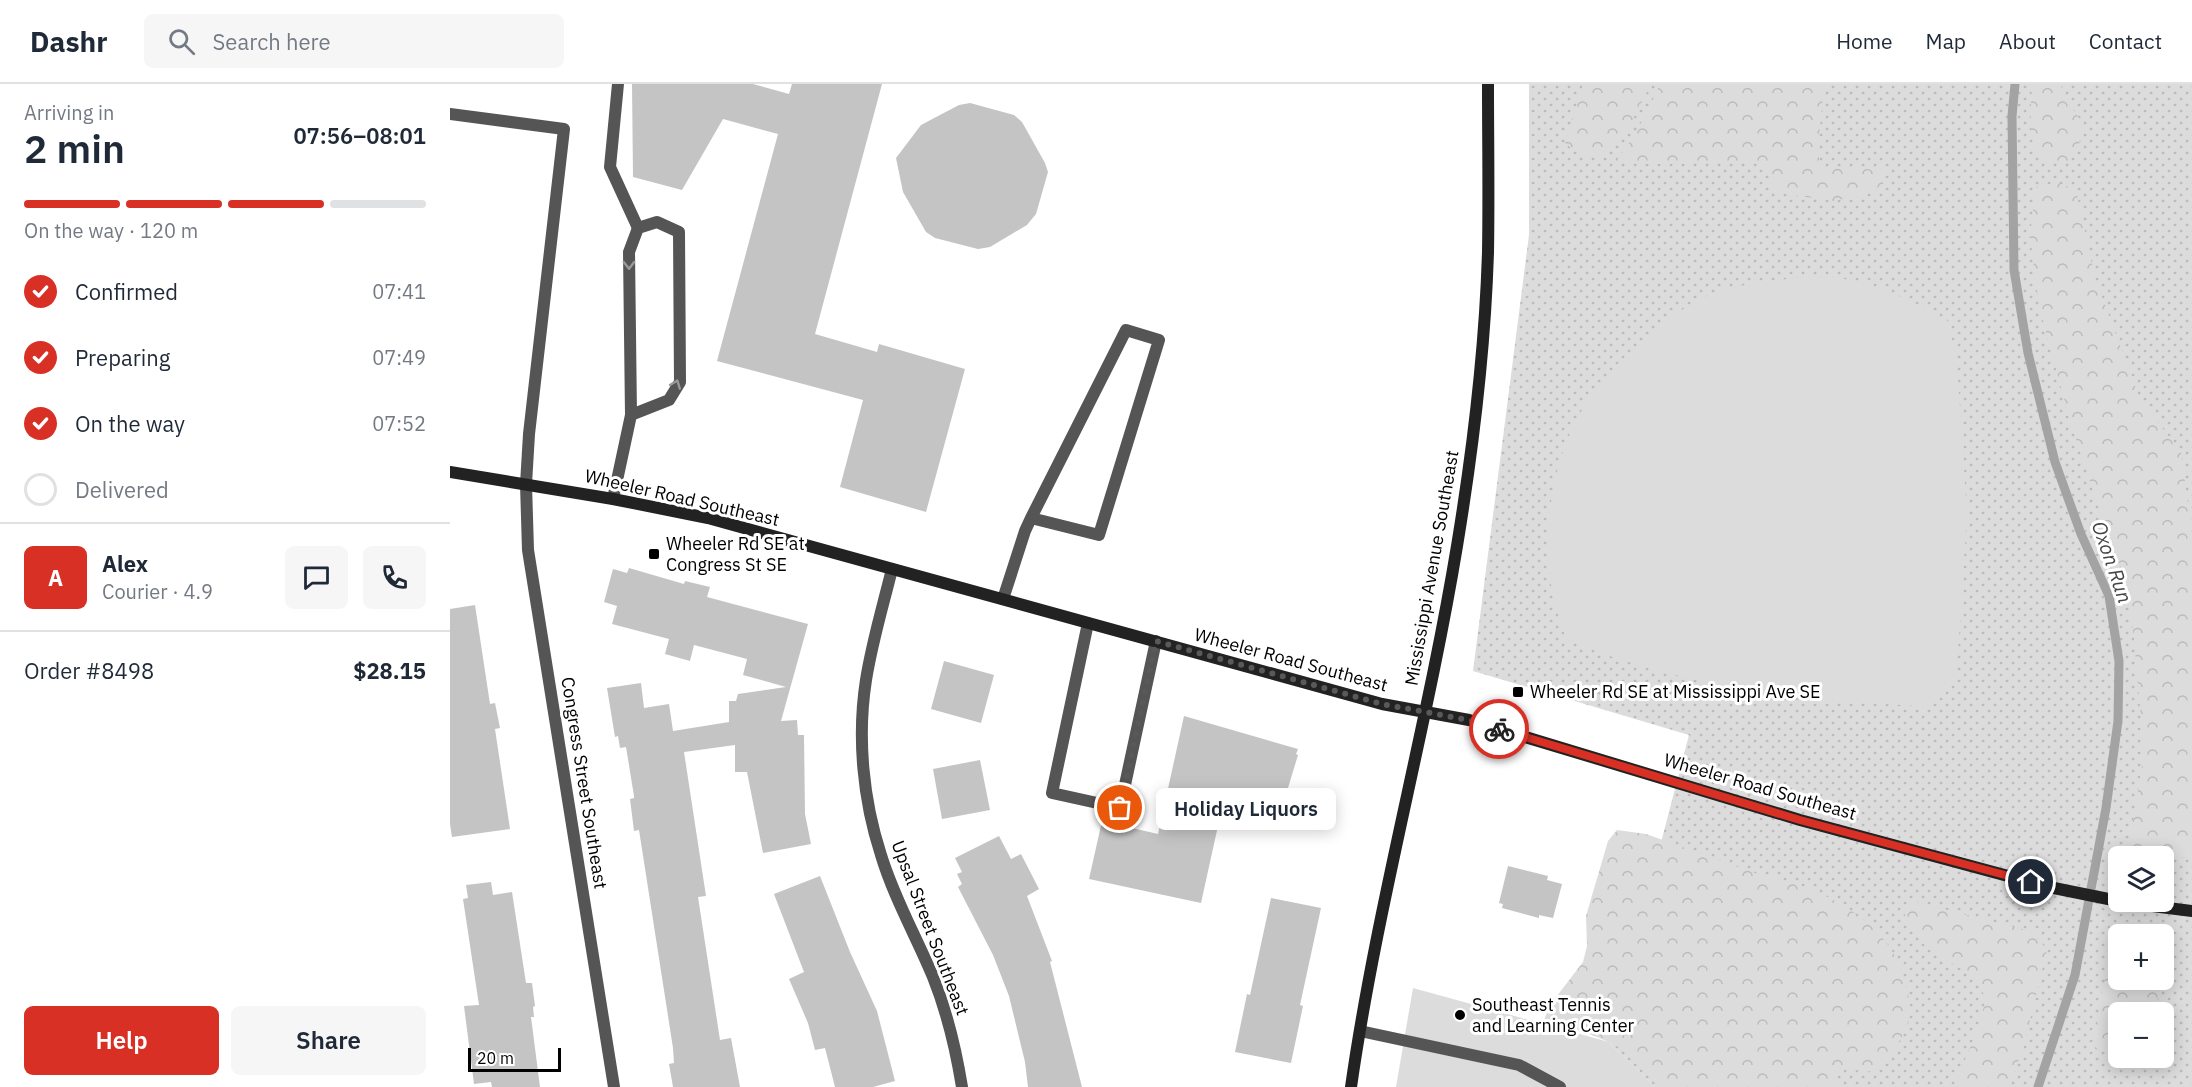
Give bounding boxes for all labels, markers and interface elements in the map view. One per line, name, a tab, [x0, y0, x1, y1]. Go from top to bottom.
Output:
search box	[144, 14, 564, 68]
text: Dashr	[30, 23, 108, 60]
icon: search	[165, 25, 198, 58]
text: Search here	[213, 27, 331, 56]
text: Home	[1836, 27, 1893, 55]
text: Map	[1926, 27, 1966, 55]
text: About	[1999, 27, 2056, 55]
text: Contact	[2089, 27, 2162, 55]
text: Arriving in	[24, 99, 114, 126]
text: 07:56–08:01	[293, 121, 426, 150]
text: 2 min	[24, 123, 125, 174]
text: On the way · 120 m	[24, 217, 198, 244]
one-way arrow	[623, 261, 635, 270]
icon: check	[24, 275, 57, 308]
text: Confirmed	[75, 277, 178, 306]
text: 07:41	[372, 278, 426, 305]
icon: check	[24, 341, 57, 374]
text: Preparing	[75, 343, 170, 372]
text: 07:49	[372, 344, 426, 371]
one-way arrow	[669, 380, 682, 390]
icon: check	[24, 407, 57, 440]
text: On the way	[75, 409, 185, 438]
text: 07:52	[372, 410, 426, 437]
street label: Mississippi Avenue Southeast	[1399, 448, 1464, 687]
street label: Wheeler Road Southeast	[583, 464, 782, 531]
text: Delivered	[75, 475, 169, 504]
water label: Oxon Run	[2086, 517, 2139, 606]
place label: Wheeler Rd SE at Congress St SE	[666, 532, 805, 576]
button: chat	[285, 546, 348, 609]
button: phone	[363, 546, 426, 609]
marker: Wheeler Rd SE at Congress St SE	[647, 547, 661, 561]
text: Alex	[102, 549, 148, 578]
text: A	[48, 563, 63, 592]
text: Courier · 4.9	[102, 578, 213, 605]
street label: Wheeler Road Southeast	[1192, 623, 1390, 696]
text: Order #8498	[24, 656, 154, 685]
text: $28.15	[353, 656, 426, 685]
street label: Congress Street Southeast	[556, 675, 613, 891]
place label: Wheeler Rd SE at Mississippi Ave SE	[1530, 680, 1821, 703]
marker: Wheeler Rd SE at Mississippi Ave SE	[1511, 685, 1525, 699]
courier	[1469, 699, 1529, 759]
icon: bike	[1483, 713, 1516, 746]
street label: Wheeler Road Southeast	[1661, 748, 1859, 825]
pin	[1094, 782, 1145, 833]
callout: Holiday Liquors	[1156, 787, 1336, 829]
icon: bag	[1103, 791, 1136, 824]
text: Holiday Liquors	[1174, 795, 1318, 822]
street label: Upsal Street Southeast	[886, 837, 974, 1019]
map controls	[2108, 846, 2174, 1068]
button: layers	[2108, 846, 2174, 912]
pin	[2005, 856, 2056, 907]
icon: home	[2014, 865, 2047, 898]
button: +	[2108, 924, 2174, 990]
place label: Southeast Tennis and Learning Center	[1472, 993, 1635, 1037]
button: −	[2108, 1002, 2174, 1068]
button: Help	[24, 1006, 219, 1075]
button: Share	[231, 1006, 426, 1075]
marker: Southeast Tennis and Learning Center	[1453, 1008, 1467, 1022]
scale bar	[468, 1045, 561, 1072]
text: 20 m	[477, 1048, 514, 1068]

